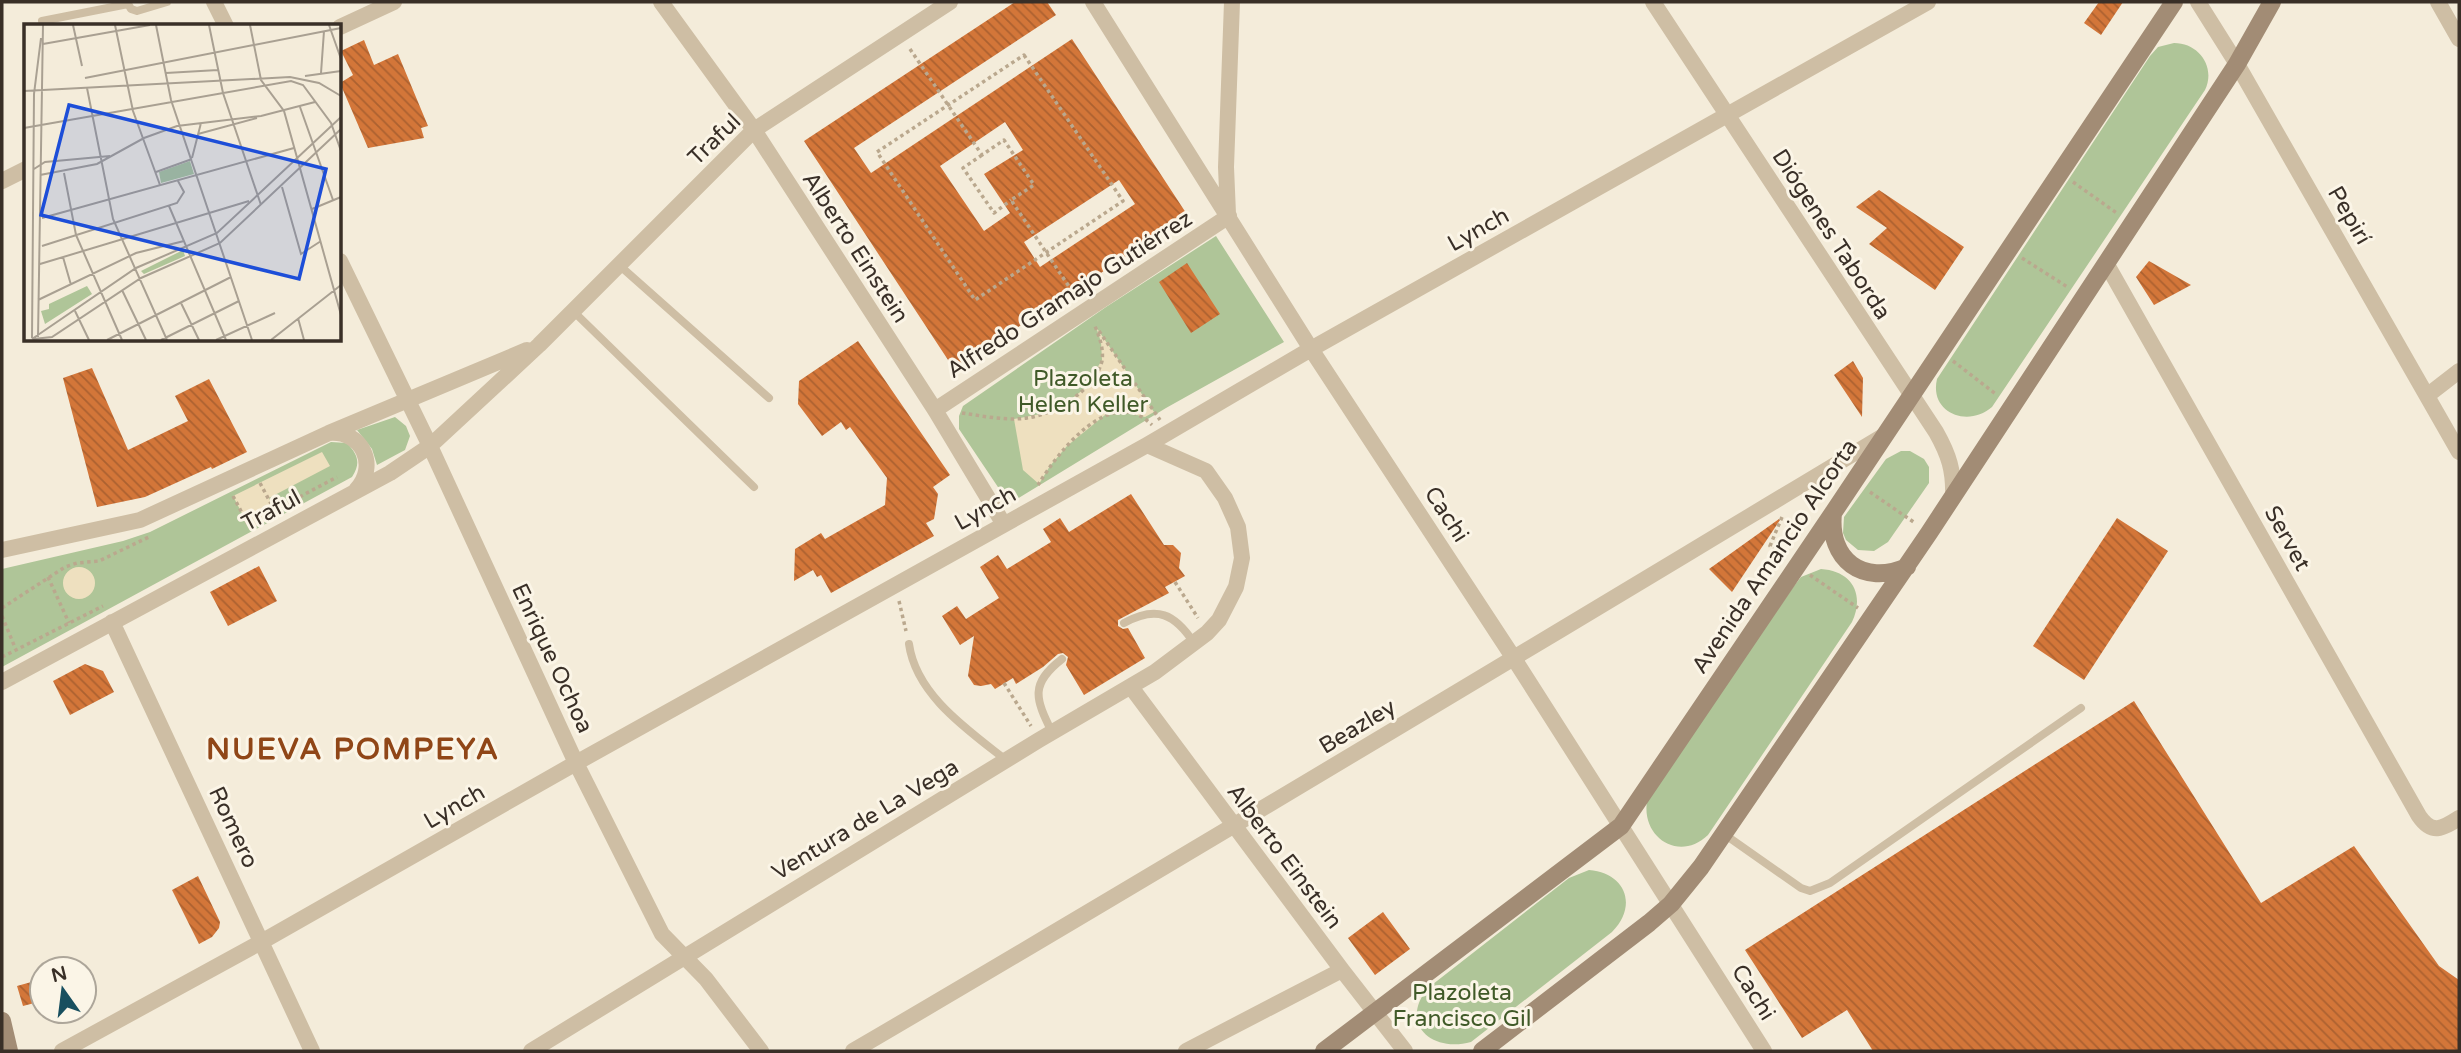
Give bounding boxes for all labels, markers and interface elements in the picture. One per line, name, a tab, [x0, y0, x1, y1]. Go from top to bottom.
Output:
inset map	[24, 24, 341, 341]
street label: Traful	[682, 108, 747, 172]
street label: Diógenes Taborda	[1766, 144, 1897, 325]
street label: Alberto Einstein	[796, 167, 914, 328]
street label: Pepirí	[2321, 181, 2377, 250]
street label: Lynch	[1443, 202, 1514, 258]
street label: Alfredo Gramajo Gutiérrez	[941, 205, 1198, 385]
park label: Plazoleta Helen Keller	[1018, 365, 1148, 419]
street label: Avenida Amancio Alcorta	[1686, 434, 1864, 679]
street label: Lynch	[950, 481, 1021, 537]
street label: Cachi	[1418, 481, 1474, 548]
street label: Traful	[237, 484, 306, 538]
street label: Servet	[2258, 501, 2316, 576]
street label: Enrique Ochoa	[505, 579, 599, 738]
street label: Beazley	[1314, 693, 1401, 761]
district label: NUEVA POMPEYA	[206, 731, 500, 768]
street label: Ventura de La Vega	[767, 753, 964, 887]
street label: Lynch	[419, 778, 490, 835]
street label: Alberto Einstein	[1221, 779, 1348, 935]
street label: Romero	[202, 782, 264, 873]
north arrow	[28, 955, 98, 1025]
street label: Cachi	[1725, 959, 1781, 1026]
text: N	[49, 962, 69, 987]
park label: Plazoleta Francisco Gil	[1392, 979, 1532, 1033]

